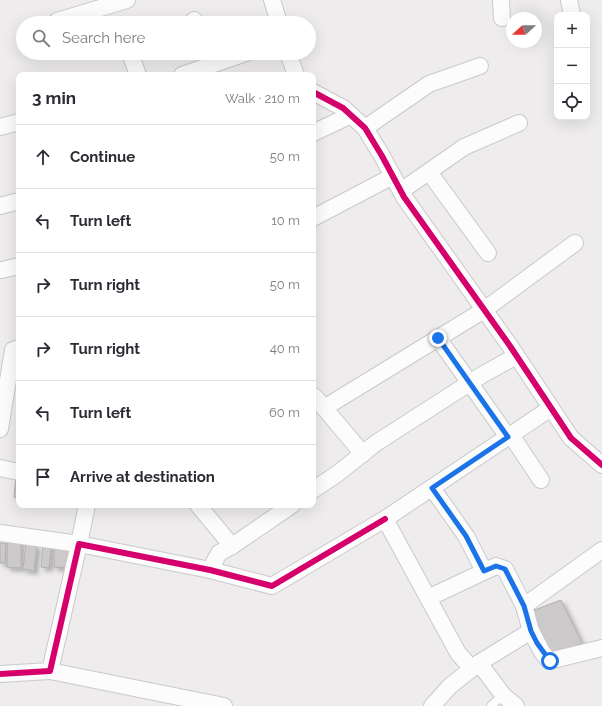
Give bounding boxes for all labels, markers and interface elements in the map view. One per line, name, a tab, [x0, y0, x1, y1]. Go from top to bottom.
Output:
north arrow	[506, 12, 542, 48]
map controls	[554, 12, 590, 120]
button: +	[554, 12, 590, 48]
search box	[16, 16, 316, 60]
icon: search	[30, 27, 52, 49]
text: Search here	[62, 29, 145, 47]
button: −	[554, 48, 590, 84]
button: locate	[554, 84, 590, 120]
text: 3 min	[32, 88, 76, 108]
text: Walk · 210 m	[225, 91, 300, 106]
icon: ahead	[32, 146, 54, 168]
text: Continue	[70, 148, 135, 166]
text: 50 m	[270, 149, 300, 164]
icon: left	[32, 210, 54, 232]
text: Turn left	[70, 212, 131, 230]
text: 10 m	[271, 213, 300, 228]
icon: right	[32, 274, 54, 296]
text: Turn right	[70, 276, 140, 294]
text: 50 m	[270, 277, 300, 292]
route end	[429, 329, 447, 347]
icon: right	[32, 338, 54, 360]
text: Turn right	[70, 340, 140, 358]
text: 40 m	[270, 341, 300, 356]
icon: left	[32, 402, 54, 424]
text: Turn left	[70, 404, 131, 422]
text: 60 m	[269, 405, 300, 420]
icon: arrive	[32, 466, 54, 488]
text: Arrive at destination	[70, 468, 215, 486]
route start	[541, 652, 559, 670]

